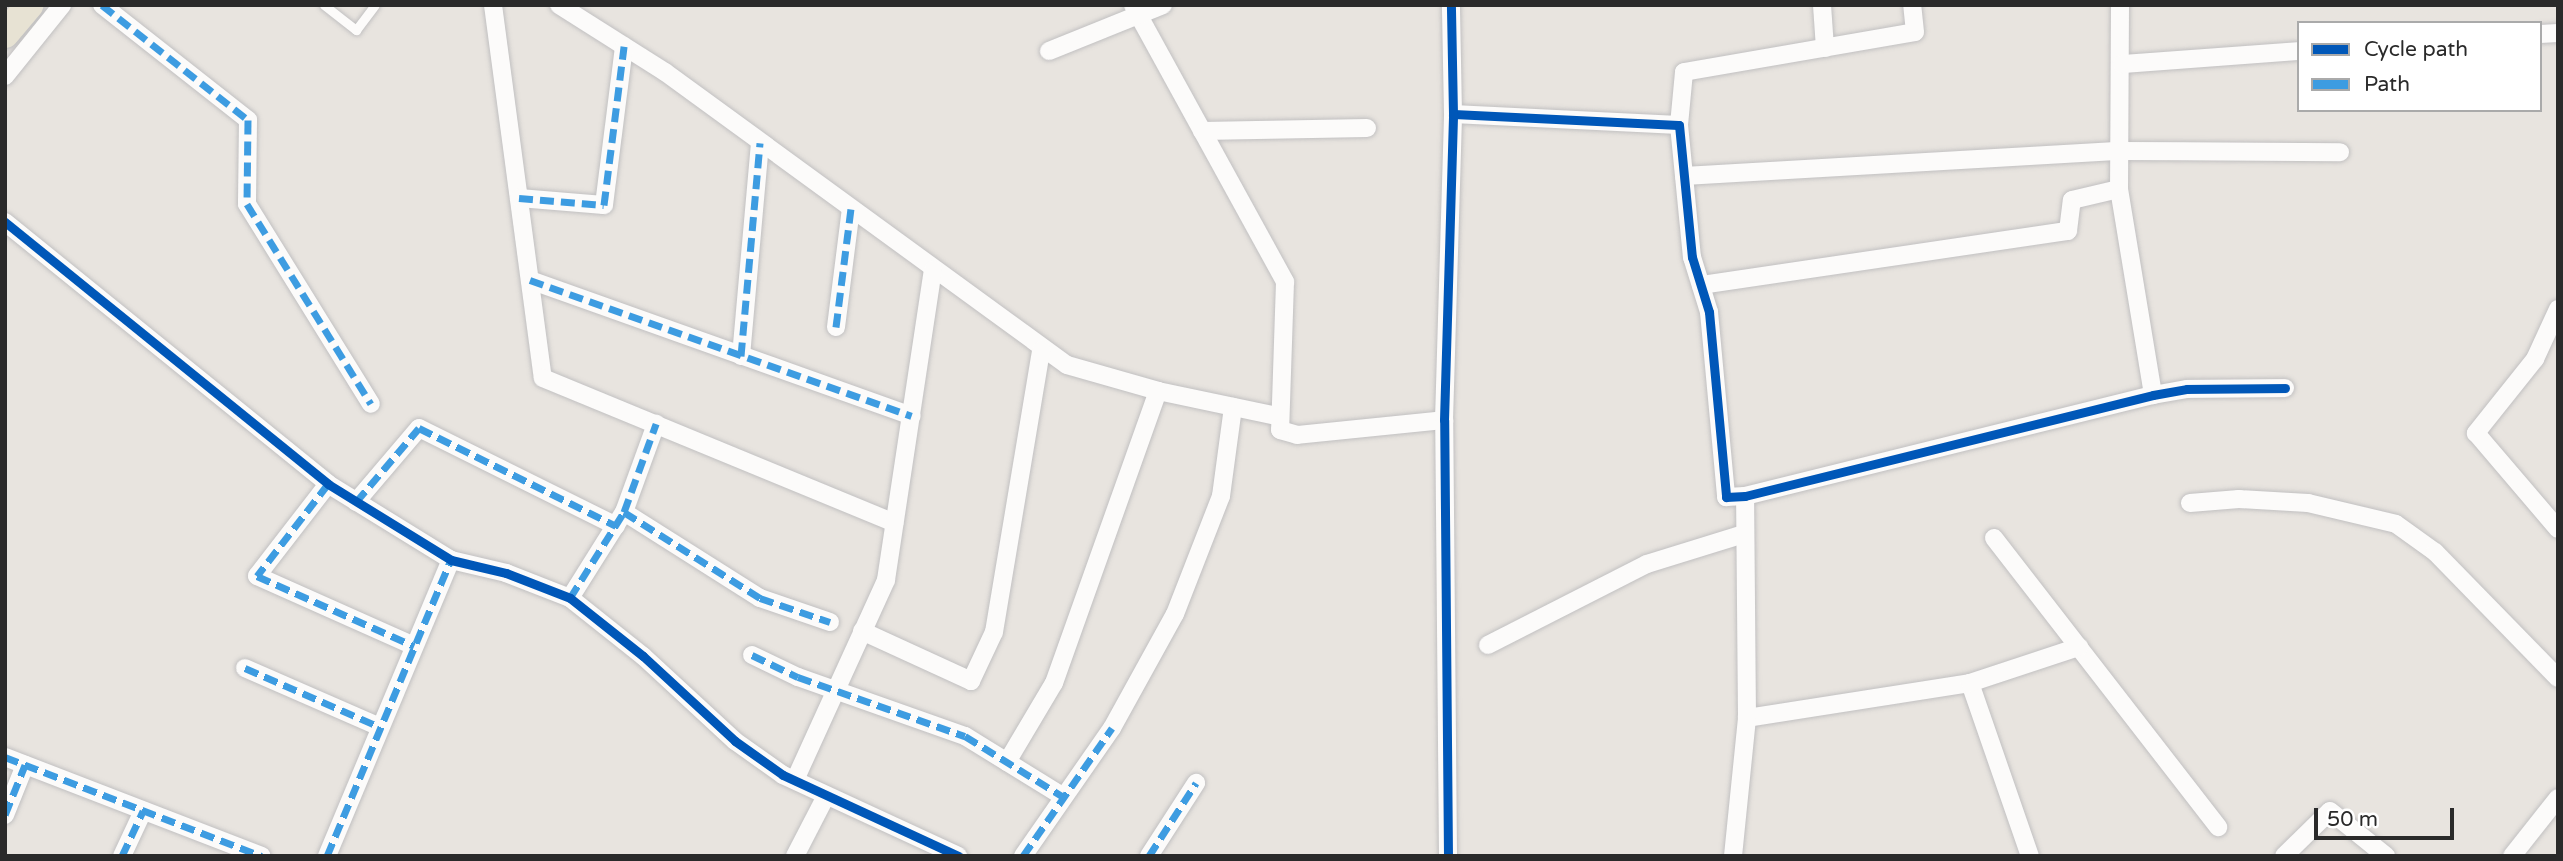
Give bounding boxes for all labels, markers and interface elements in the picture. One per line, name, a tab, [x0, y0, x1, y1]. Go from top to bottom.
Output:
legend	[2297, 21, 2542, 112]
text: Cycle path	[2364, 37, 2468, 62]
text: Path	[2364, 72, 2410, 97]
scale bar	[2318, 794, 2458, 838]
text: 50 m	[2327, 807, 2378, 832]

